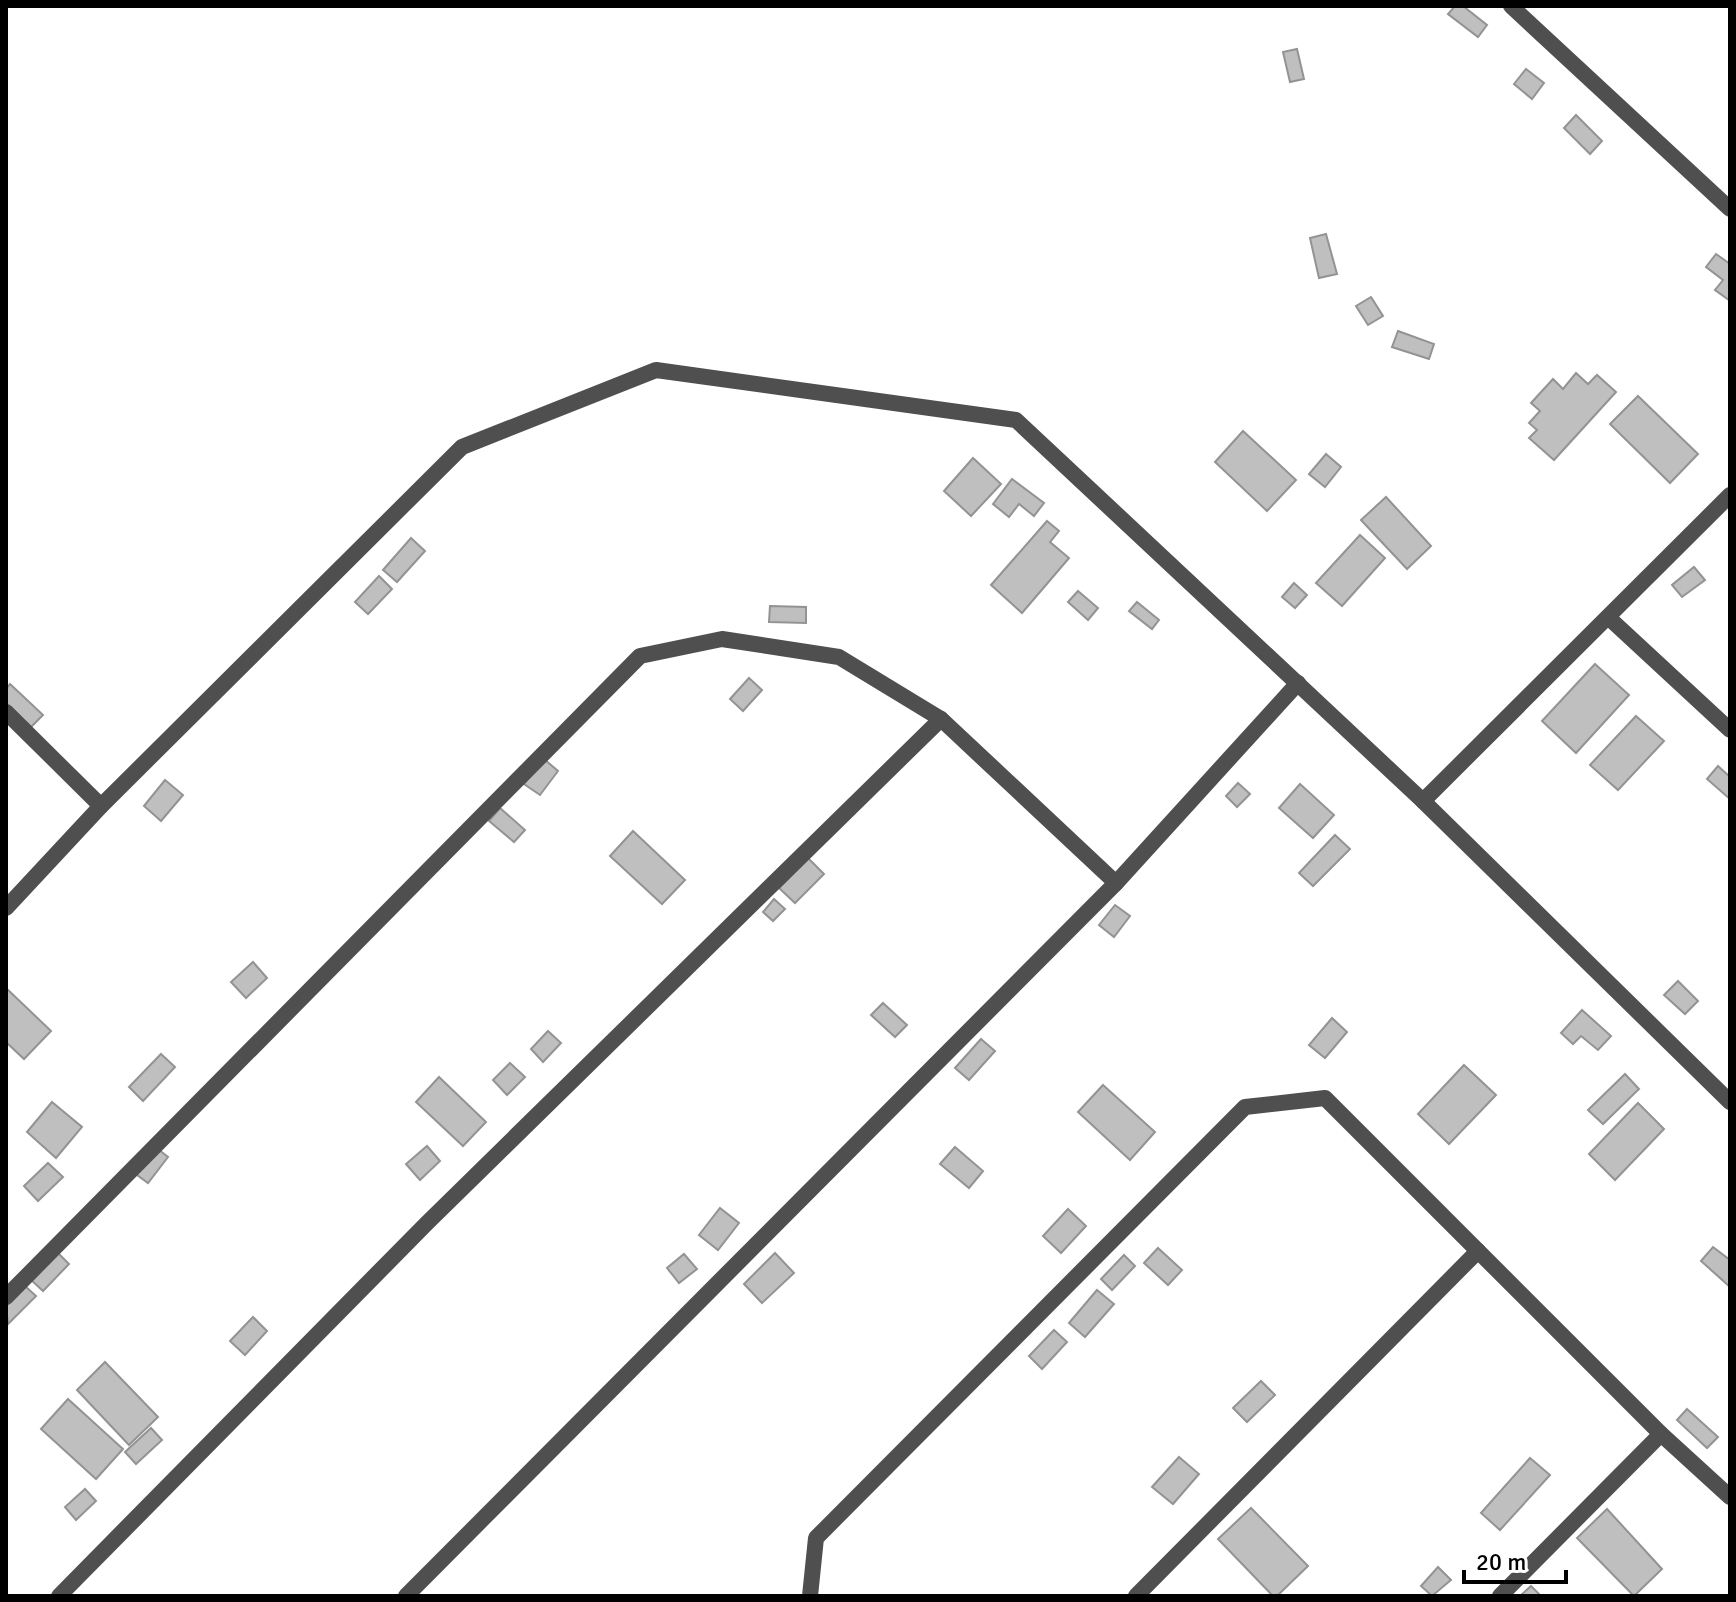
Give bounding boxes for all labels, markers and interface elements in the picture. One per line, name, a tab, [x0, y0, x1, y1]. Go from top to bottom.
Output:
scale bar	[1464, 1534, 1566, 1584]
text: 20 m	[1476, 1547, 1526, 1577]

